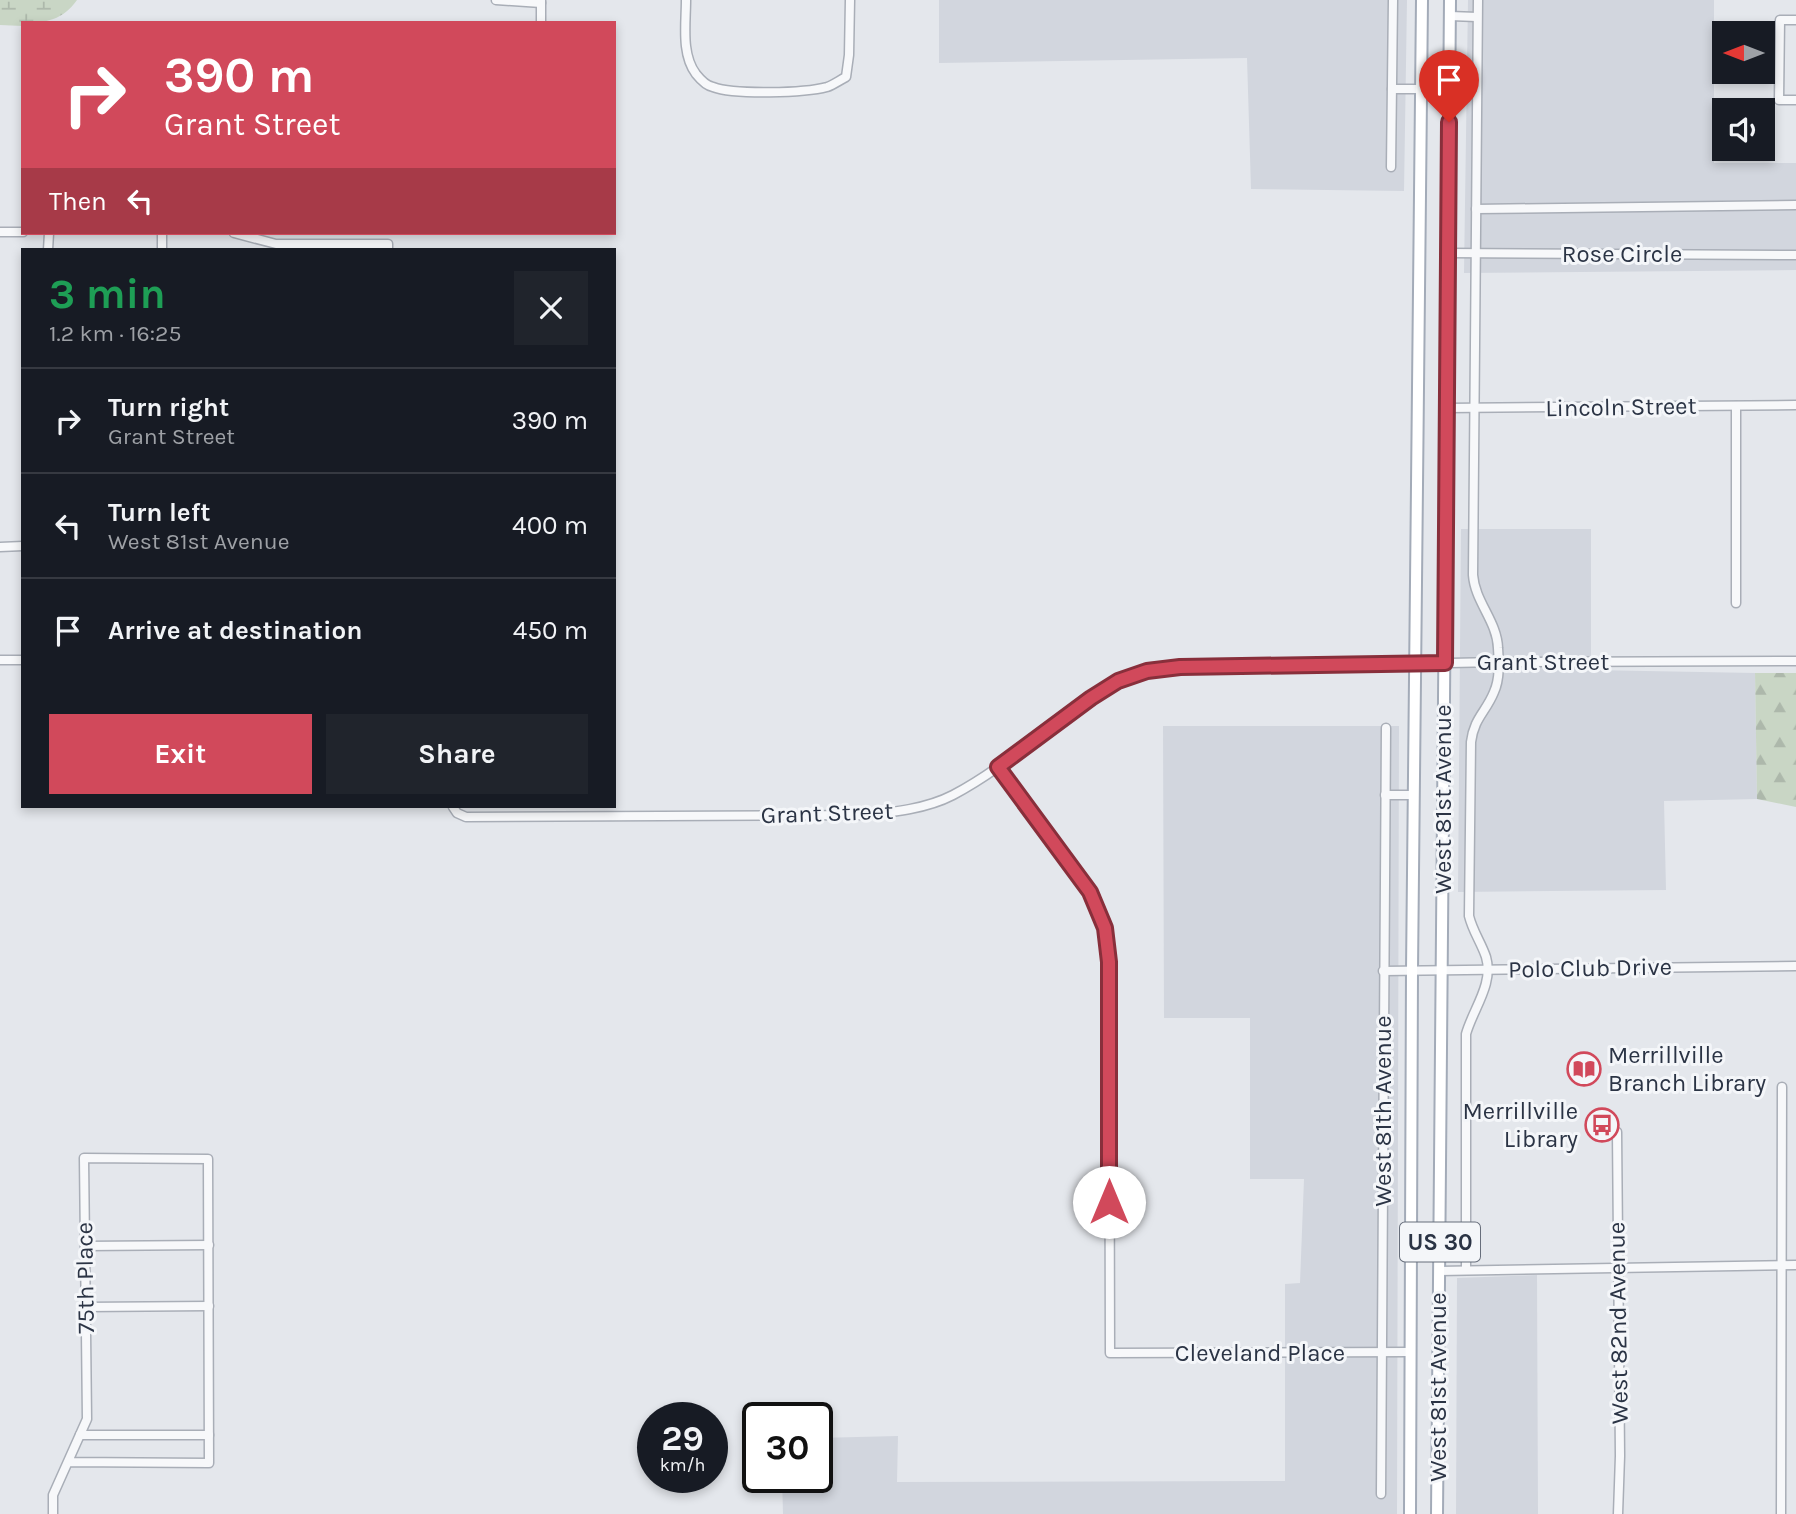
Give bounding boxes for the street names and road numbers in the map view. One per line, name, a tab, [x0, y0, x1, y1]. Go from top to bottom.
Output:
street label: Rose Circle	[1562, 240, 1682, 268]
street label: Lincoln Street	[1545, 392, 1697, 422]
street label: Grant Street	[1477, 648, 1609, 676]
street label: West 81st Avenue	[1429, 704, 1457, 894]
street label: Grant Street	[760, 797, 894, 829]
street label: Polo Club Drive	[1508, 953, 1672, 983]
street label: West 81th Avenue	[1369, 1015, 1397, 1207]
street label: 75th Place	[70, 1222, 100, 1334]
road number: US 30	[1400, 1222, 1480, 1261]
street label: West 82nd Avenue	[1602, 1222, 1634, 1424]
street label: West 81st Avenue	[1424, 1292, 1452, 1482]
street label: Cleveland Place	[1175, 1339, 1345, 1367]

